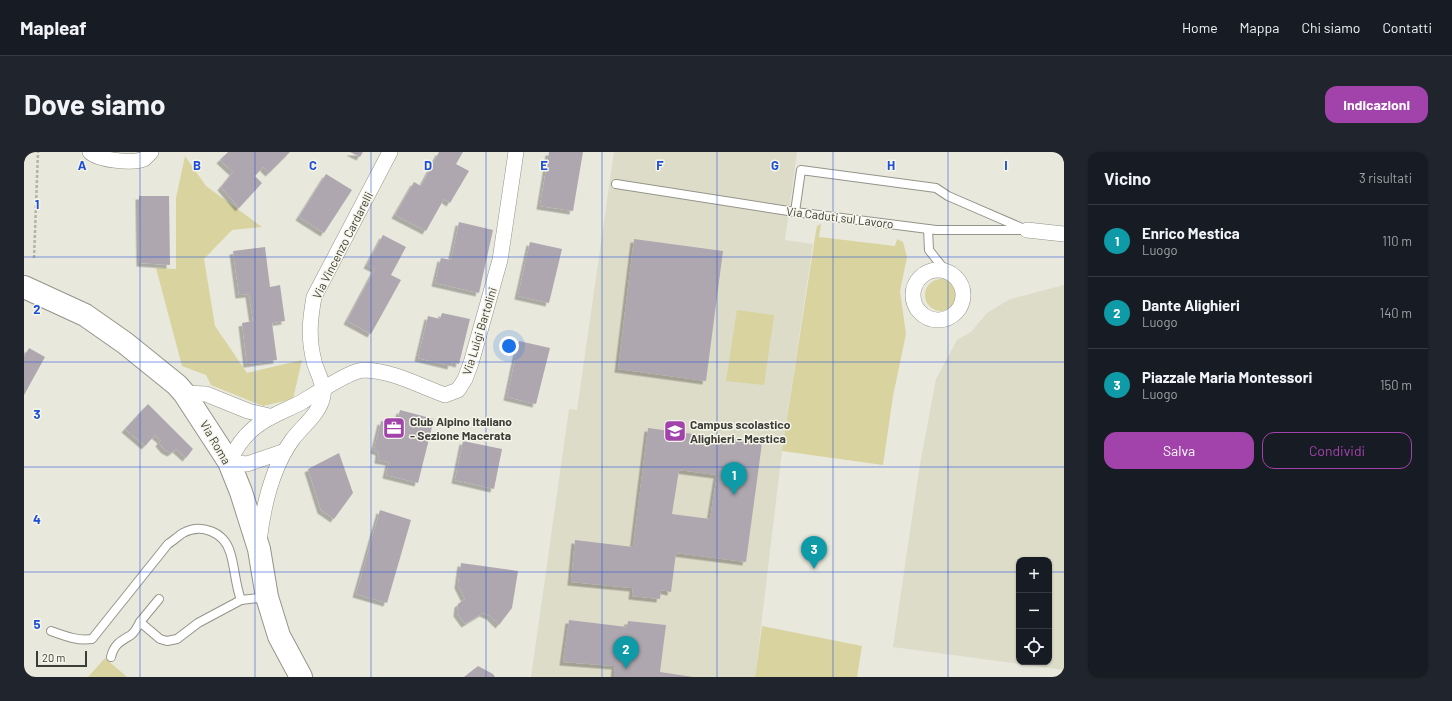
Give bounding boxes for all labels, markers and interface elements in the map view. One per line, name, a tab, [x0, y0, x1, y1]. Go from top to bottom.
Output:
text: Mapleaf	[20, 16, 87, 39]
text: Home	[1182, 19, 1218, 36]
text: Mappa	[1240, 19, 1279, 36]
text: Chi siamo	[1301, 19, 1360, 36]
text: Contatti	[1382, 19, 1432, 36]
button: Indicazioni	[1325, 86, 1428, 123]
text: Dove siamo	[24, 87, 166, 121]
text: A	[78, 157, 87, 173]
text: B	[193, 157, 201, 173]
text: C	[309, 157, 317, 173]
text: D	[424, 157, 432, 173]
text: E	[540, 157, 548, 173]
text: F	[656, 157, 664, 173]
text: G	[771, 157, 779, 173]
text: H	[887, 157, 895, 173]
text: I	[1004, 157, 1008, 173]
text: Vicino	[1104, 168, 1151, 188]
text: 3 risultati	[1359, 170, 1412, 186]
street label: Via Vincenzo Cardarelli	[309, 189, 375, 301]
text: 1	[35, 196, 39, 212]
street label: Via Caduti sul Lavoro	[786, 203, 894, 231]
text: Enrico Mestica	[1142, 224, 1240, 242]
text: 1	[1115, 233, 1119, 249]
text: 110 m	[1382, 233, 1412, 249]
text: Luogo	[1142, 242, 1177, 258]
street label: Via Luigi Bartolini	[459, 285, 499, 377]
text: Dante Alighieri	[1142, 296, 1240, 314]
text: 2	[33, 301, 41, 317]
text: 2	[1113, 305, 1121, 321]
text: 140 m	[1380, 305, 1412, 321]
text: Luogo	[1142, 314, 1177, 330]
your location	[499, 336, 519, 356]
text: Piazzale Maria Montessori	[1142, 368, 1312, 386]
text: 3	[1113, 377, 1121, 393]
text: 150 m	[1380, 377, 1412, 393]
text: Luogo	[1142, 386, 1177, 402]
text: 3	[33, 406, 41, 422]
place label: Club Alpino Italiano - Sezione Macerata	[410, 414, 512, 442]
office icon: Club Alpino Italiano - Sezione Macerata	[381, 415, 407, 441]
street label: Via Roma	[198, 417, 234, 467]
place label: Campus scolastico Alighieri - Mestica	[690, 417, 791, 445]
school or university icon: Campus scolastico Alighieri - Mestica	[662, 418, 688, 444]
button: Salva	[1104, 432, 1254, 469]
button: Condividi	[1262, 432, 1412, 469]
pin: 1	[721, 462, 747, 495]
text: 4	[33, 511, 41, 527]
pin: 3	[801, 536, 827, 569]
map controls	[1016, 557, 1052, 665]
button: +	[1016, 557, 1052, 593]
button: −	[1016, 593, 1052, 629]
text: 5	[33, 616, 41, 632]
button: locate	[1016, 629, 1052, 665]
pin: 2	[613, 636, 639, 669]
scale bar	[36, 649, 87, 668]
text: 20 m	[42, 651, 65, 664]

